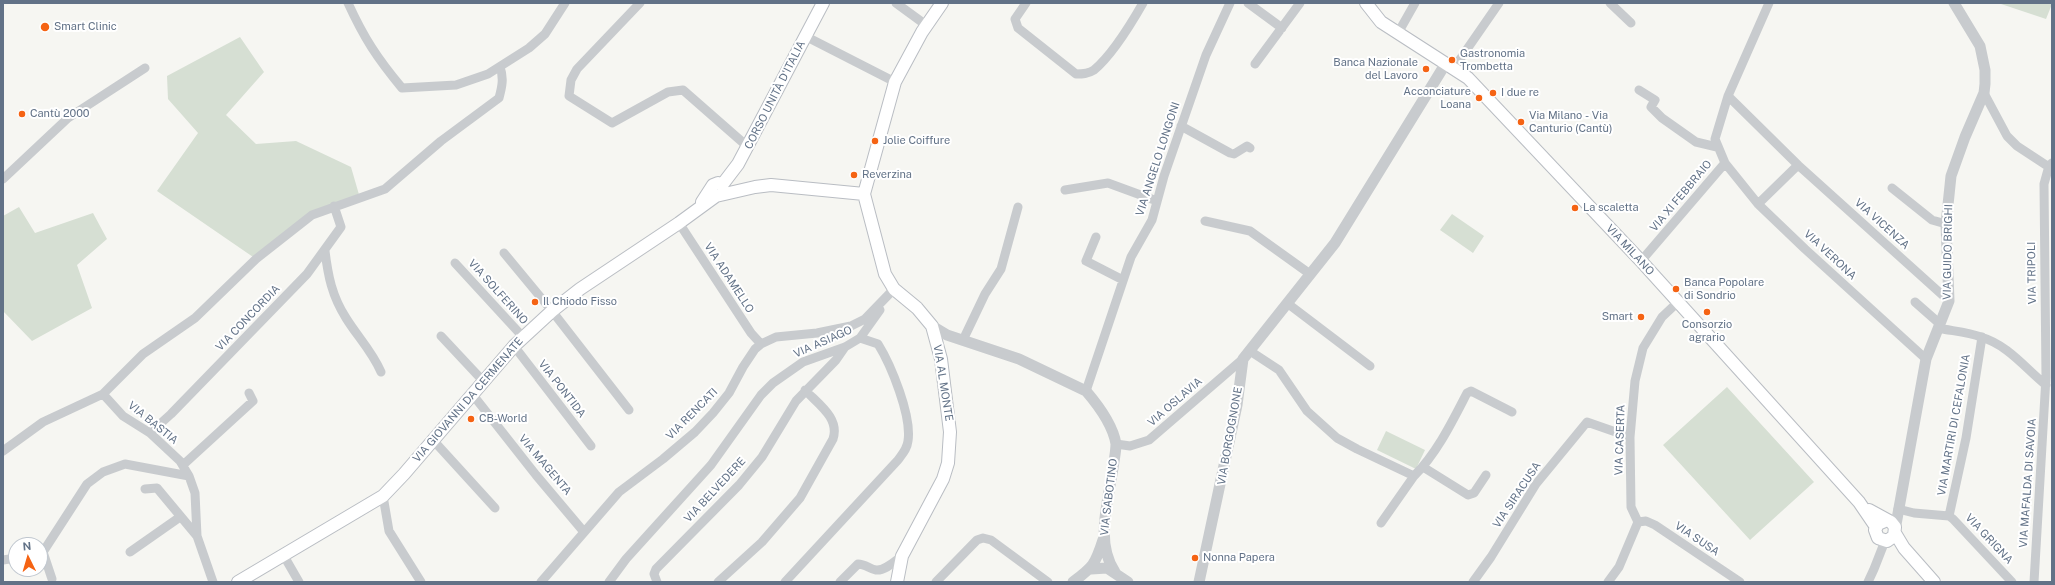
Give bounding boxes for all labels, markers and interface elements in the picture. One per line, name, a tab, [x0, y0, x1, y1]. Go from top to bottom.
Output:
place label: Smart Clinic	[54, 20, 117, 34]
marker: Smart Clinic	[39, 21, 51, 33]
street label: CORSO UNITÀ D'ITALIA	[742, 38, 808, 152]
place label: Gastronomia Trombetta	[1460, 47, 1525, 73]
marker: Gastronomia Trombetta	[1447, 55, 1457, 65]
place label: Banca Nazionale del Lavoro	[1333, 56, 1418, 82]
marker: Banca Nazionale del Lavoro	[1421, 64, 1431, 74]
place label: Acconciature Loana	[1403, 85, 1471, 111]
place label: I due re	[1501, 86, 1539, 100]
marker: I due re	[1488, 88, 1498, 98]
marker: Acconciature Loana	[1474, 93, 1484, 103]
street label: VIA ANGELO LONGONI	[1133, 100, 1183, 218]
place label: Cantù 2000	[30, 107, 90, 121]
marker: Cantù 2000	[17, 109, 27, 119]
place label: Via Milano - Via Canturio (Cantù)	[1529, 109, 1612, 135]
marker: Via Milano - Via Canturio (Cantù)	[1516, 117, 1526, 127]
place label: Jolie Coiffure	[883, 134, 950, 148]
marker: Jolie Coiffure	[870, 136, 880, 146]
street label: VIA XI FEBBRAIO	[1647, 158, 1715, 234]
place label: Reverzina	[862, 168, 912, 182]
marker: Reverzina	[849, 170, 859, 180]
street label: VIA VICENZA	[1852, 196, 1912, 252]
place label: La scaletta	[1583, 201, 1639, 215]
marker: La scaletta	[1570, 203, 1580, 213]
street label: VIA GUIDO BRIGHI	[1941, 204, 1955, 300]
street label: VIA MILANO	[1603, 222, 1657, 278]
street label: VIA VERONA	[1801, 227, 1859, 283]
street label: VIA ADAMELLO	[701, 240, 757, 316]
street label: VIA TRIPOLI	[2025, 242, 2039, 304]
street label: VIA SOLFERINO	[465, 257, 531, 327]
place label: Banca Popolare di Sondrio	[1684, 276, 1764, 302]
street label: VIA CONCORDIA	[213, 282, 283, 354]
marker: Banca Popolare di Sondrio	[1671, 284, 1681, 294]
place label: Il Chiodo Fisso	[543, 295, 617, 309]
marker: Il Chiodo Fisso	[530, 297, 540, 307]
marker: Consorzio agrario	[1702, 307, 1712, 317]
place label: Smart	[1602, 310, 1633, 324]
marker: Smart	[1636, 312, 1646, 322]
place label: Consorzio agrario	[1682, 318, 1732, 344]
street label: VIA ASIAGO	[792, 323, 854, 361]
street label: VIA GIOVANNI DA CERMENATE	[410, 335, 526, 465]
street label: VIA AL MONTE	[930, 344, 956, 422]
street label: VIA MARTIRI DI CEFALONIA	[1935, 353, 1973, 497]
street label: VIA PONTIDA	[536, 358, 588, 420]
street label: VIA OSLAVIA	[1145, 375, 1205, 429]
street label: VIA RENCATI	[663, 385, 721, 443]
street label: VIA BORGOGNONE	[1215, 386, 1245, 486]
street label: VIA BASTIA	[125, 399, 181, 447]
street label: VIA CASERTA	[1612, 404, 1628, 476]
place label: CB-World	[479, 412, 527, 426]
marker: CB-World	[466, 414, 476, 424]
street label: VIA MAFALDA DI SAVOIA	[2017, 418, 2039, 548]
street label: VIA MAGENTA	[516, 432, 574, 498]
street label: VIA BELVEDERE	[682, 455, 748, 525]
street label: VIA SABOTINO	[1098, 458, 1120, 536]
street label: VIA SIRACUSA	[1490, 460, 1544, 530]
street label: VIA GRIGNA	[1962, 511, 2016, 567]
street label: VIA SUSA	[1672, 519, 1722, 559]
north arrow	[8, 537, 48, 577]
text: N	[22, 540, 32, 552]
place label: Nonna Papera	[1203, 551, 1275, 565]
marker: Nonna Papera	[1190, 553, 1200, 563]

